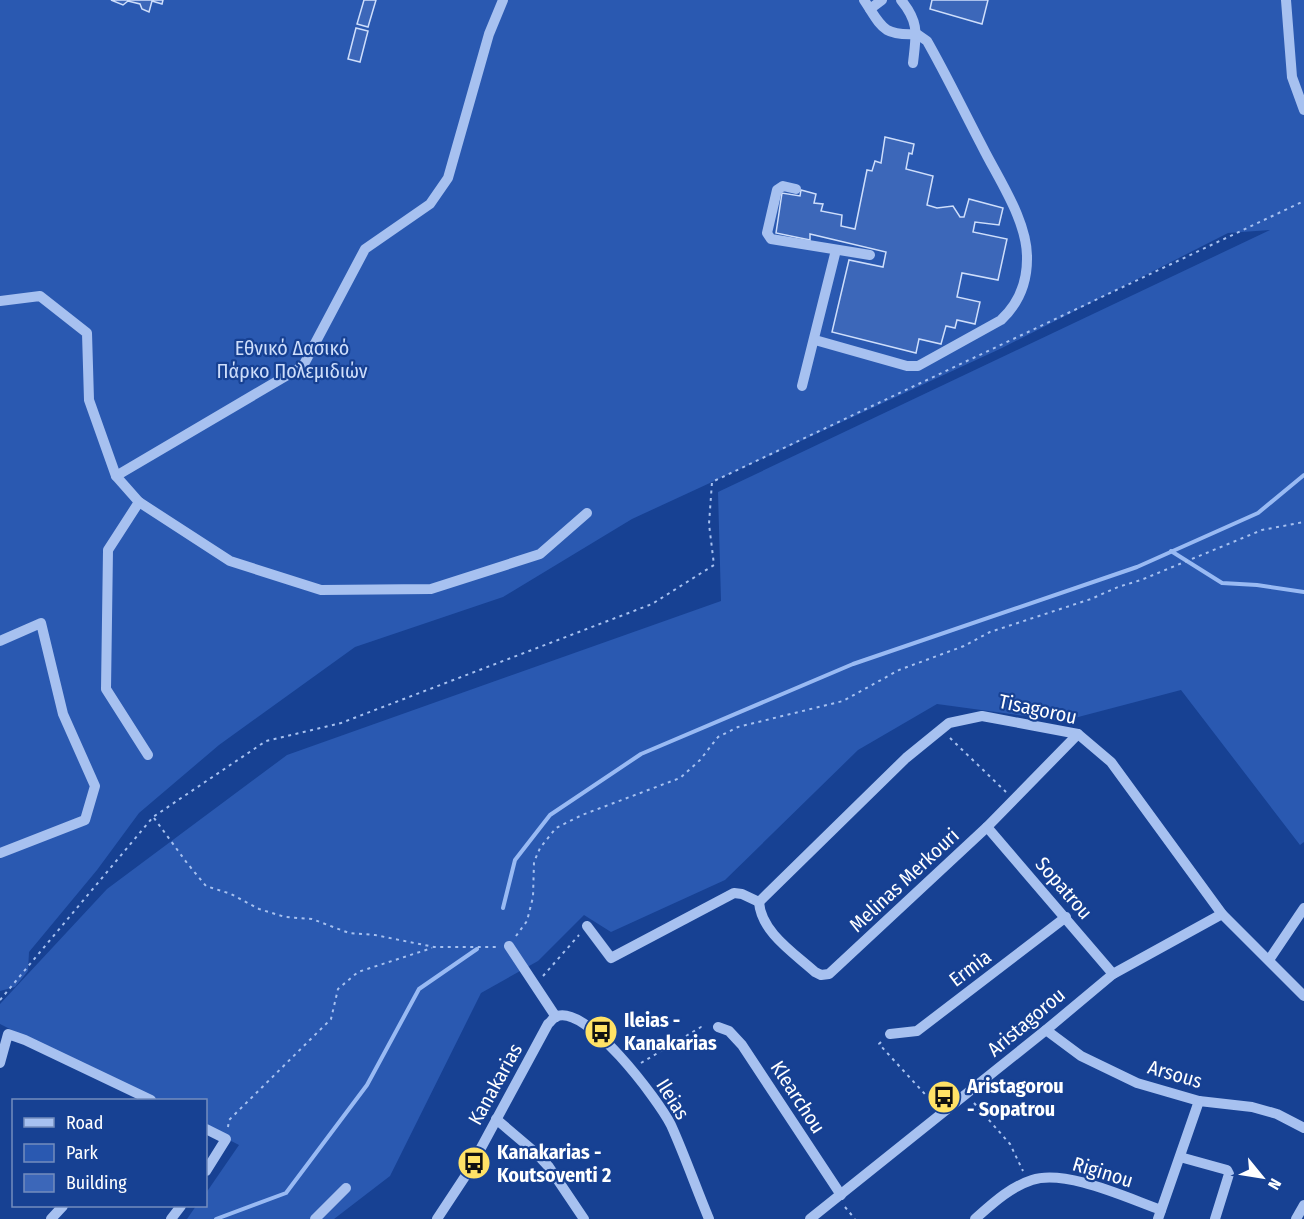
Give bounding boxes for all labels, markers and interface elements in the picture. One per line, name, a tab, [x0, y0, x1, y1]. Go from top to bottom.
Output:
park label: Εθνικό Δασικό Πάρκο Πολεμιδιών	[216, 336, 368, 383]
street label: Tisagorou	[997, 689, 1079, 729]
street label: Melinas Merkouri	[844, 823, 964, 937]
street label: Sopatrou	[1030, 852, 1098, 924]
street label: Ermia	[944, 944, 996, 992]
street label: Aristagorou	[982, 983, 1070, 1061]
place label: Ileias - Kanakarias	[624, 1008, 717, 1055]
bus stop icon: Ileias - Kanakarias	[583, 1014, 619, 1050]
street label: Kanakarias	[463, 1039, 527, 1129]
street label: Arsous	[1145, 1055, 1205, 1093]
street label: Klearchou	[766, 1056, 830, 1138]
street label: Ileias	[651, 1074, 695, 1124]
place label: Aristagorou - Sopatrou	[966, 1074, 1064, 1121]
bus stop icon: Aristagorou - Sopatrou	[926, 1079, 962, 1115]
legend	[12, 1099, 207, 1207]
text: Road	[66, 1112, 103, 1134]
place label: Kanakarias - Koutsoventi 2	[497, 1140, 611, 1187]
text: Park	[66, 1142, 99, 1164]
bus stop icon: Kanakarias - Koutsoventi 2	[456, 1145, 492, 1181]
north arrow	[1232, 1147, 1292, 1207]
street label: Riginou	[1070, 1151, 1136, 1193]
text: Building	[66, 1172, 127, 1194]
text: N	[1264, 1175, 1285, 1193]

